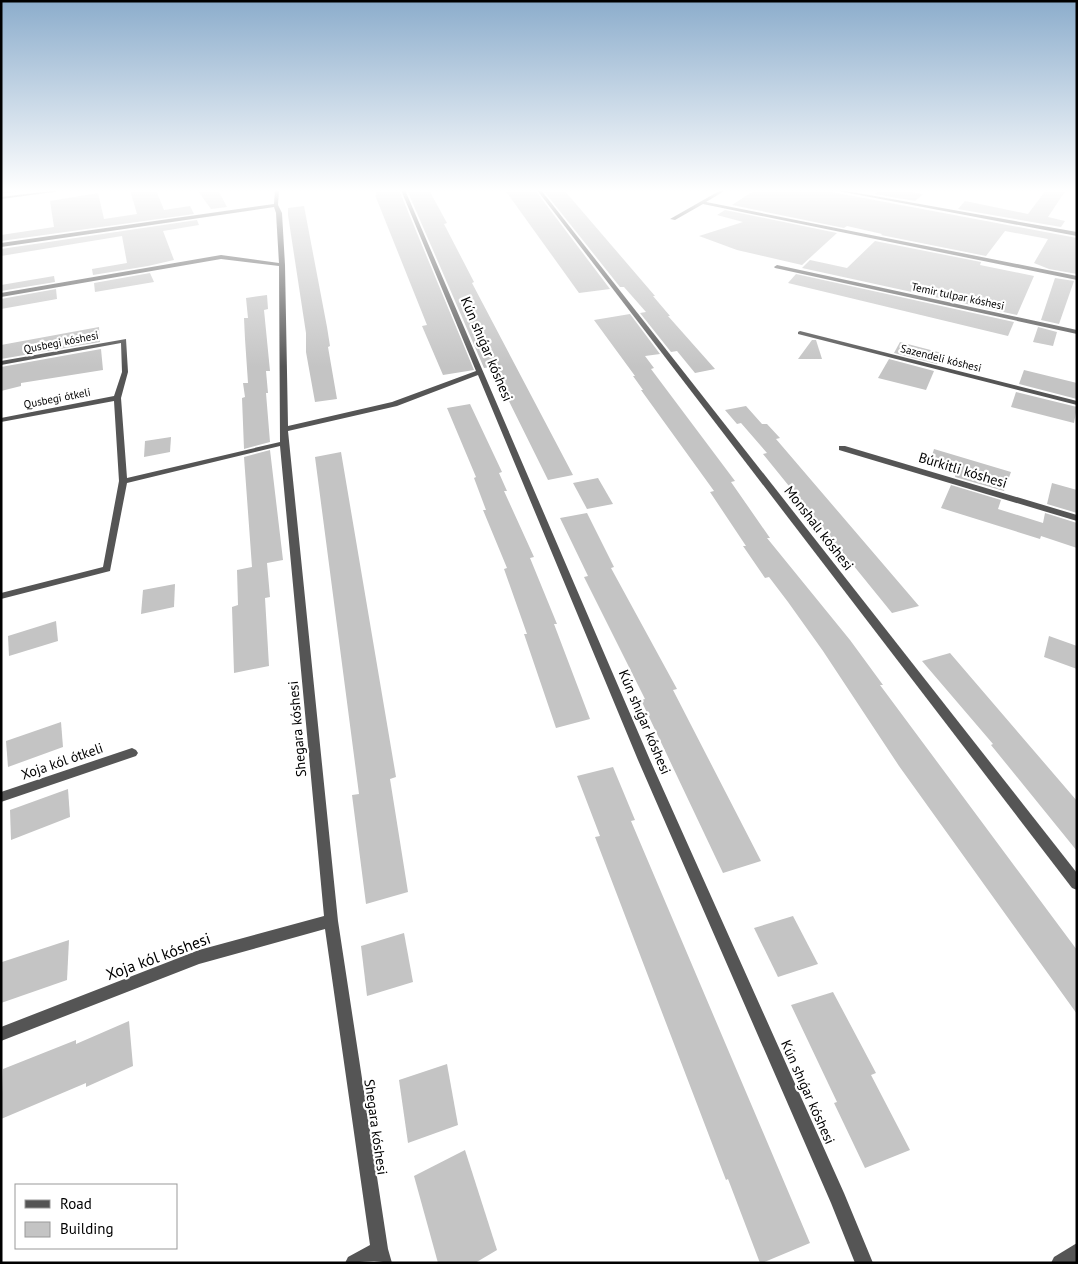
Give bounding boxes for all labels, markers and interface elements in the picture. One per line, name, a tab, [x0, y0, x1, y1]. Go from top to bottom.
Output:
street label: Temir tulpar kóshesi	[910, 279, 1006, 313]
street label: Kún shıǵar kóshesi	[457, 294, 517, 404]
street label: Qusbegi kóshesi	[22, 328, 100, 356]
street label: Sazendeli kóshesi	[899, 341, 983, 375]
street label: Qusbegi ótkeli	[22, 385, 92, 411]
street label: Búrkitli kóshesi	[917, 448, 1009, 492]
street label: Monshalı kóshesi	[780, 482, 858, 574]
street label: Kún shıǵar kóshesi	[615, 667, 675, 777]
street label: Shegara kóshesi	[284, 680, 310, 778]
street label: Xoja kól ótkeli	[19, 739, 105, 783]
street label: Xoja kól kóshesi	[103, 928, 213, 984]
street label: Kún shıǵar kóshesi	[777, 1037, 839, 1147]
street label: Shegara kóshesi	[360, 1078, 392, 1176]
legend	[15, 1184, 178, 1249]
text: Road	[60, 1194, 92, 1213]
text: Building	[60, 1219, 114, 1238]

